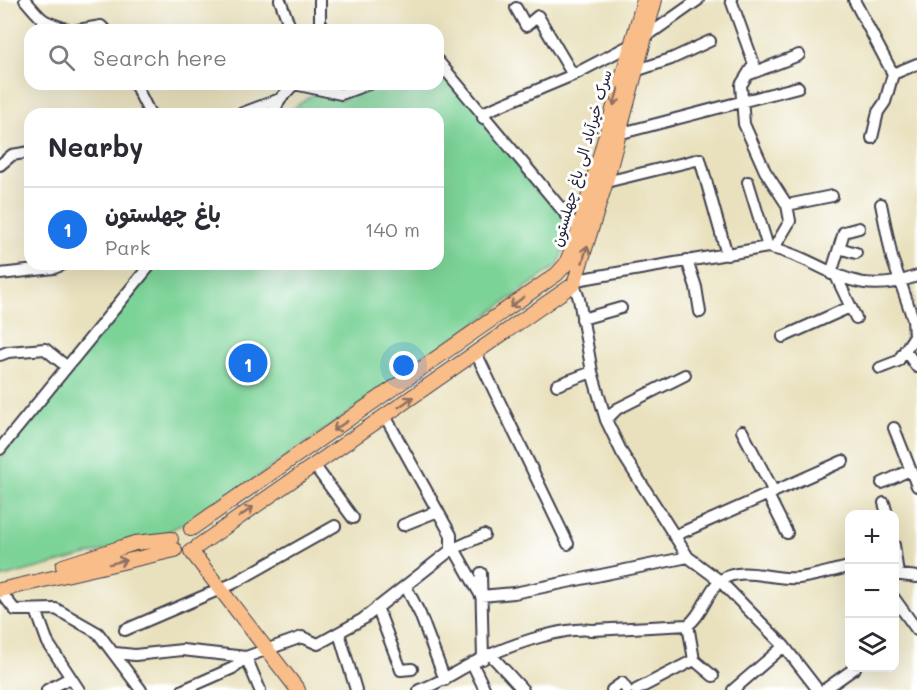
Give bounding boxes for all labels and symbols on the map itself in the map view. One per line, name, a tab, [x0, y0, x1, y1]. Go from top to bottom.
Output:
street label: سرک خیرآباد الی باغ چهلستون	[546, 67, 617, 249]
one-way arrow	[610, 87, 622, 106]
one-way arrow	[580, 245, 591, 264]
one-way arrow	[510, 296, 526, 308]
pin: 1	[228, 340, 268, 386]
your location	[389, 351, 418, 380]
one-way arrow	[398, 395, 414, 408]
one-way arrow	[333, 420, 349, 432]
one-way arrow	[237, 506, 254, 518]
one-way arrow	[108, 555, 127, 567]

